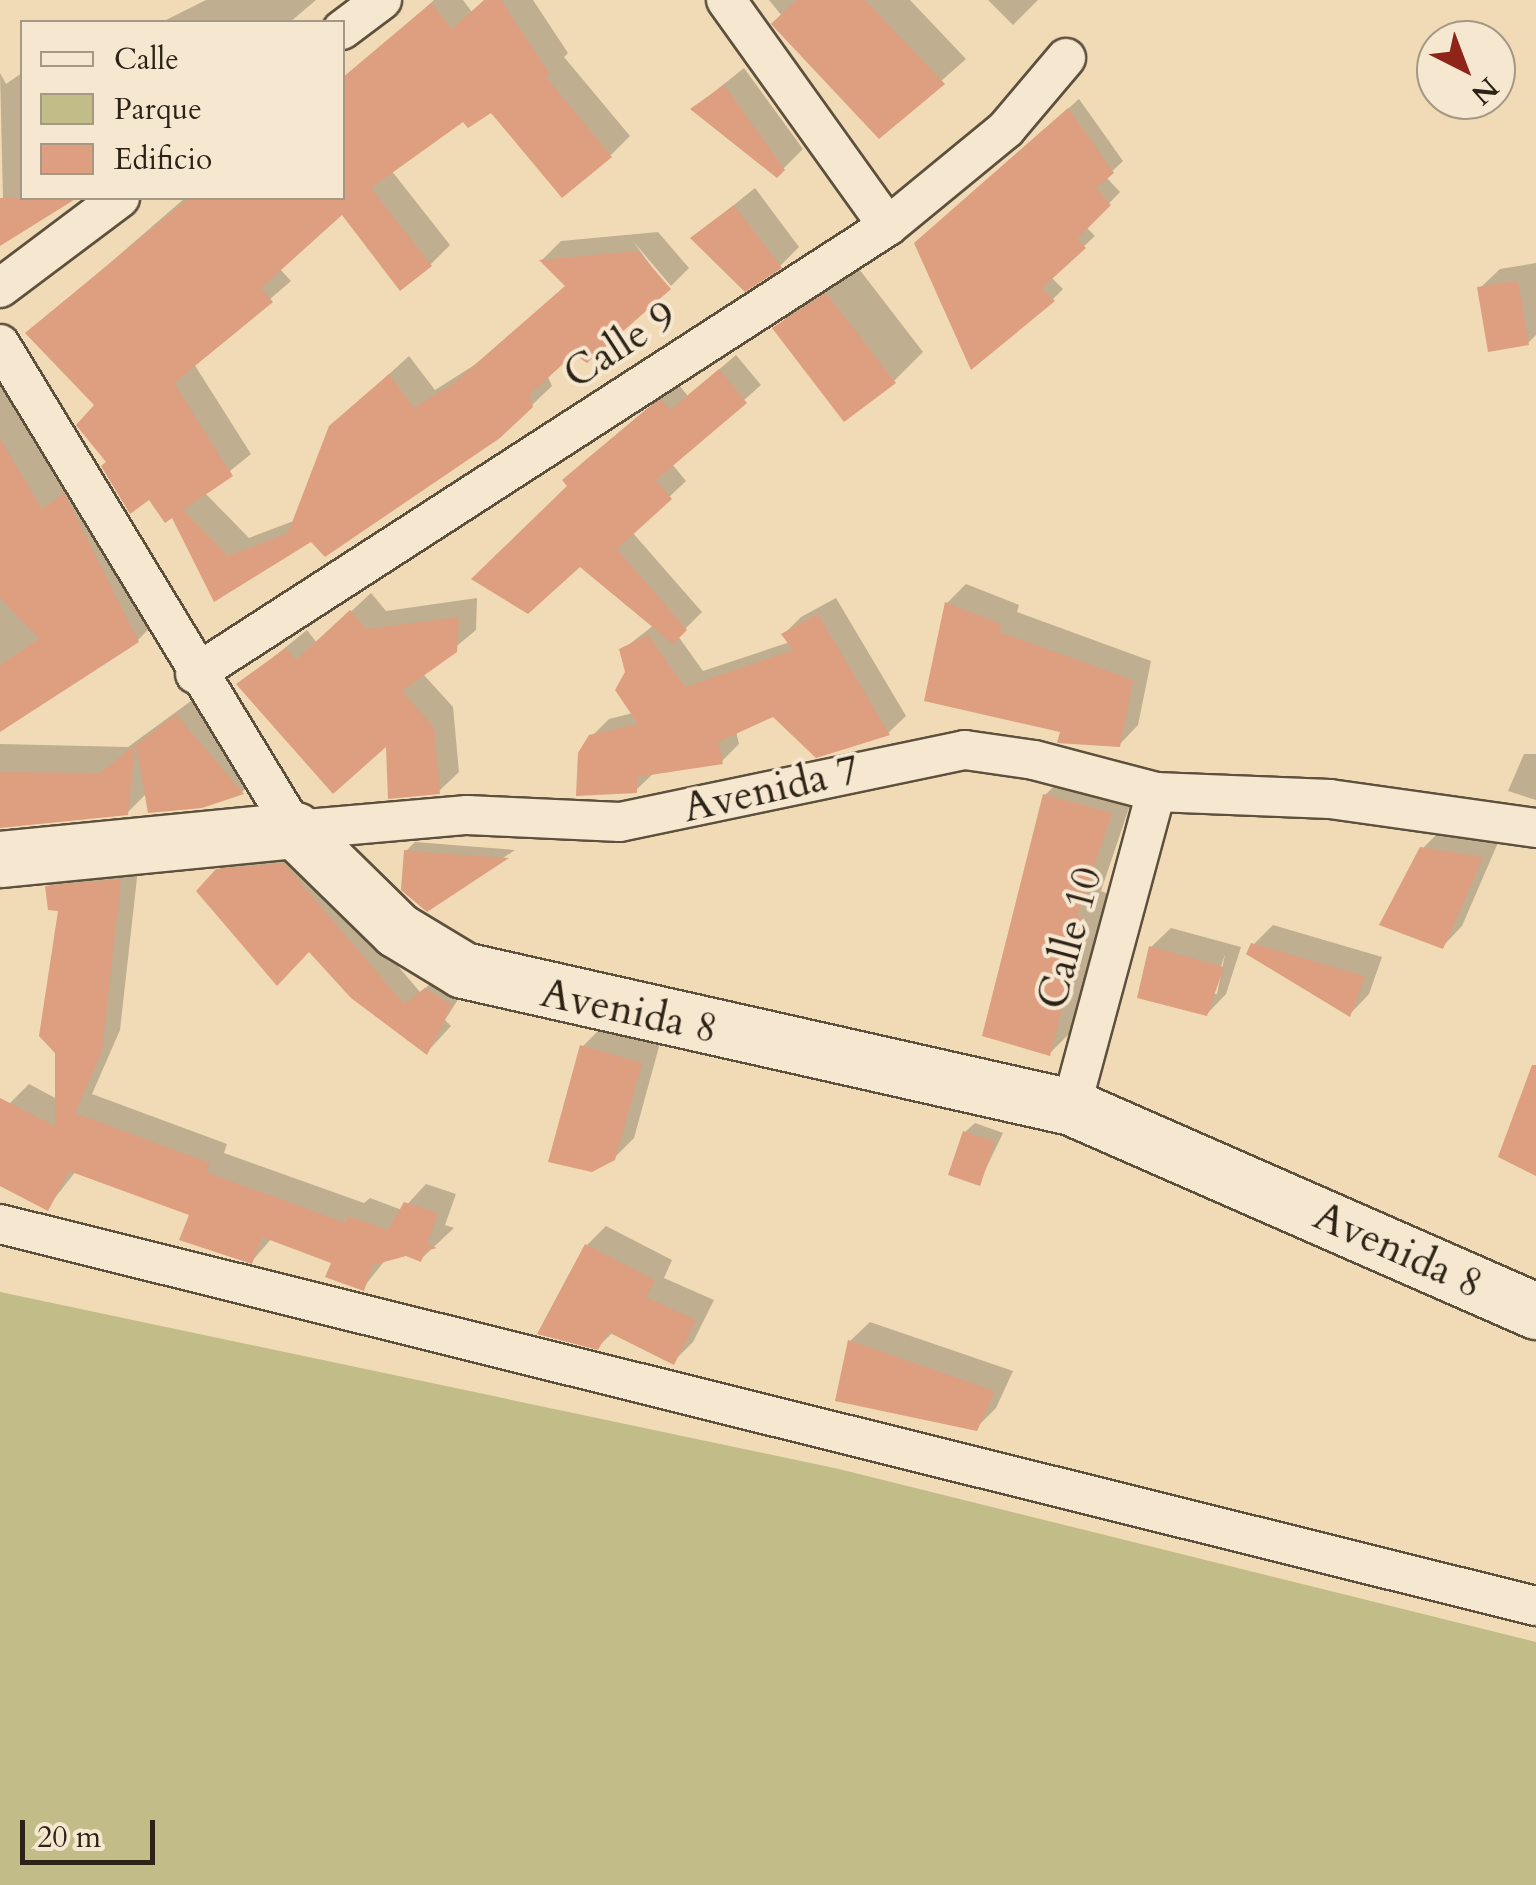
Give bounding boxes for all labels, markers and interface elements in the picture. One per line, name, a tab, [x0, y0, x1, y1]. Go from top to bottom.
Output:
legend	[20, 20, 345, 200]
north arrow	[1416, 20, 1516, 120]
text: Calle	[114, 39, 179, 80]
text: N	[1463, 69, 1506, 113]
text: Parque	[114, 89, 202, 130]
text: Edificio	[114, 139, 212, 180]
street label: Calle 9	[554, 290, 686, 400]
street label: Avenida 7	[678, 744, 864, 834]
street label: Calle 10	[1027, 861, 1113, 1015]
street label: Avenida 8	[536, 968, 722, 1054]
street label: Avenida 8	[1306, 1191, 1490, 1309]
scale bar	[25, 1800, 160, 1862]
text: 20 m	[37, 1817, 101, 1858]

